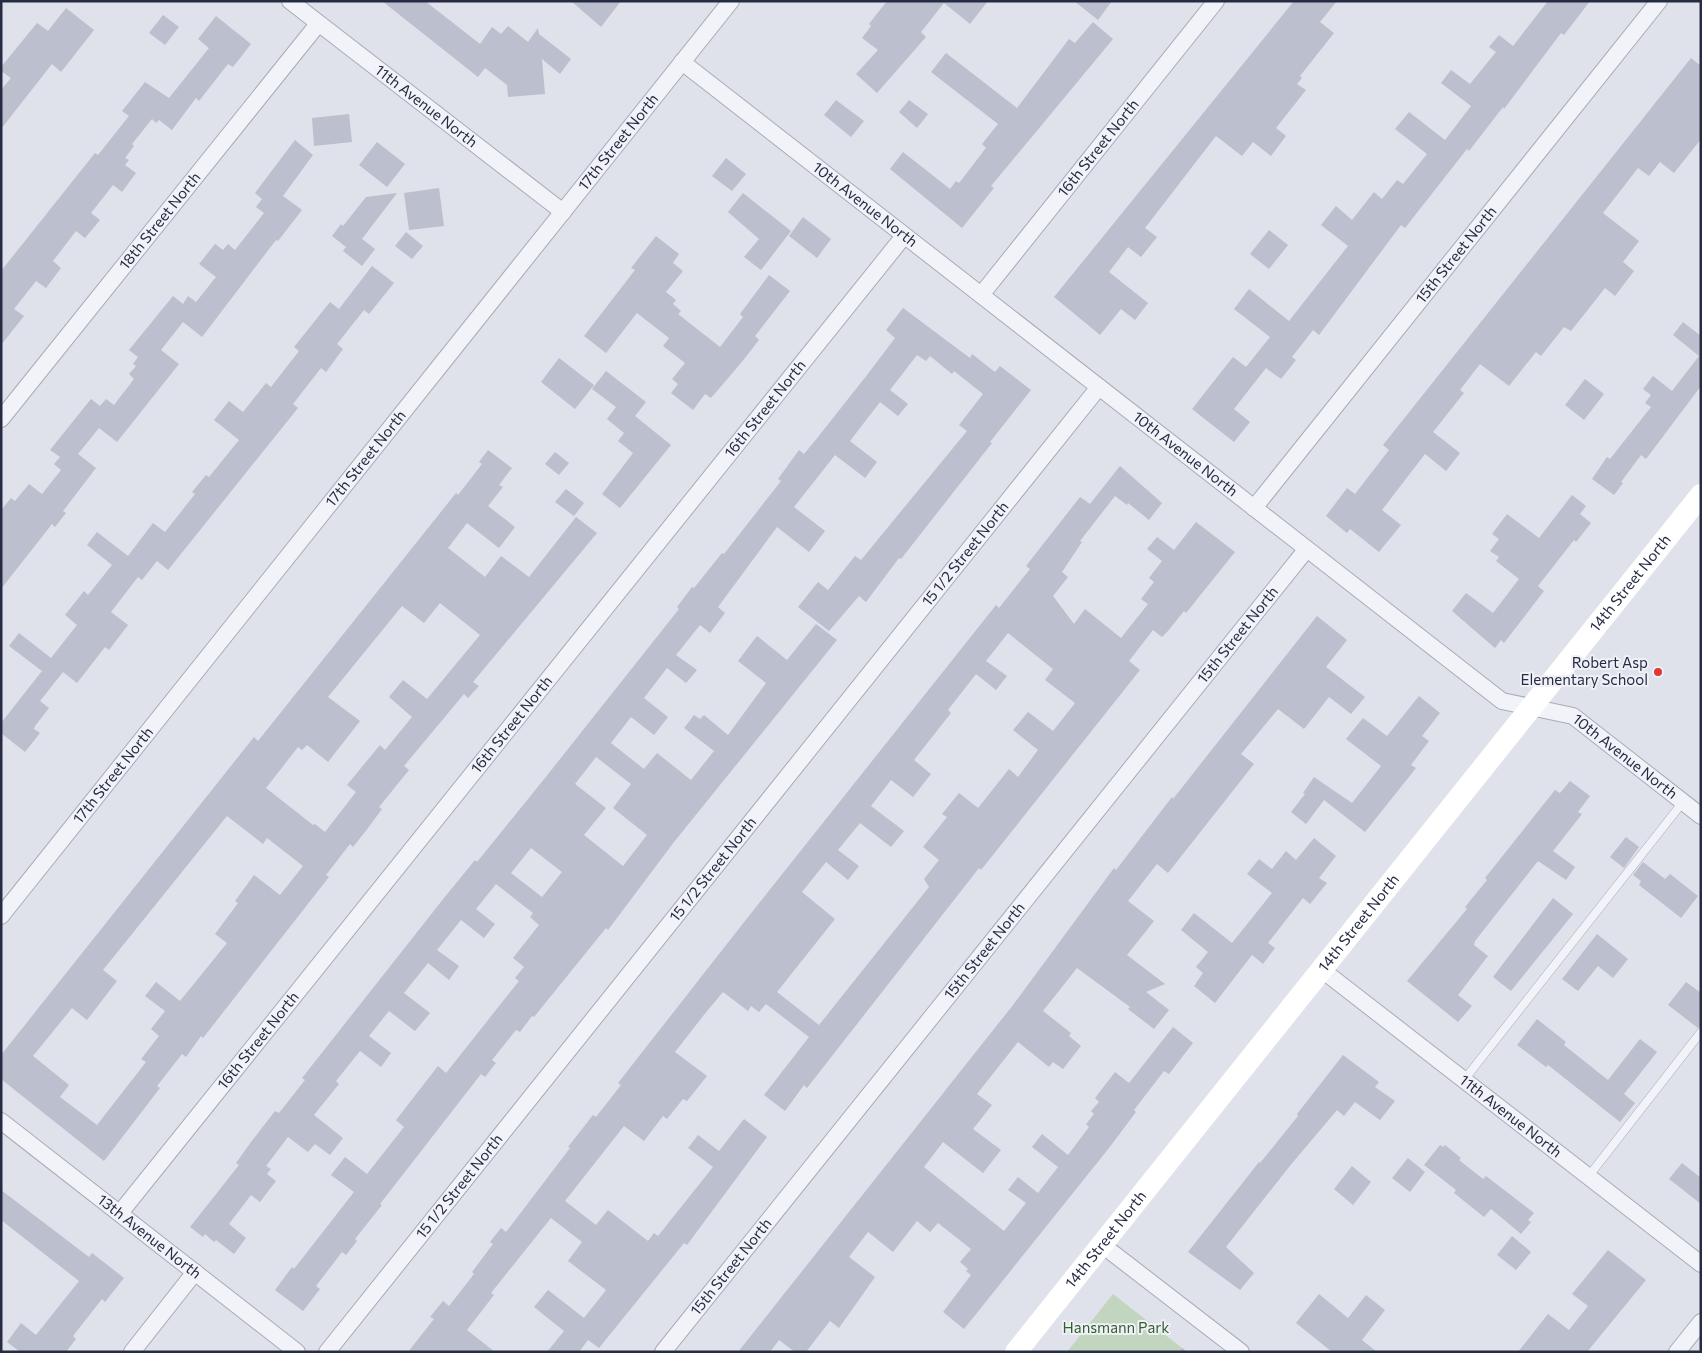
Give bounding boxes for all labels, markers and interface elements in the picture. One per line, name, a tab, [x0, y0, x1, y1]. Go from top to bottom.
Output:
street label: 11th Avenue North	[372, 60, 481, 151]
street label: 17th Street North	[574, 90, 662, 193]
street label: 16th Street North	[1053, 95, 1142, 200]
street label: 10th Avenue North	[810, 157, 922, 250]
street label: 18th Street North	[115, 168, 204, 273]
street label: 15th Street North	[1411, 202, 1500, 306]
street label: 16th Street North	[720, 356, 809, 461]
street label: 17th Street North	[321, 406, 409, 510]
street label: 10th Avenue North	[1130, 407, 1242, 500]
street label: 15 1/2 Street North	[917, 497, 1012, 609]
street label: 14th Street North	[1585, 530, 1674, 635]
street label: 15th Street North	[1193, 582, 1281, 686]
place label: Robert Asp Elementary School	[1521, 653, 1648, 688]
marker: Robert Asp Elementary School	[1652, 666, 1664, 678]
street label: 16th Street North	[467, 672, 555, 776]
street label: 10th Avenue North	[1570, 709, 1681, 802]
street label: 17th Street North	[69, 723, 156, 827]
street label: 15 1/2 Street North	[665, 813, 759, 925]
street label: 14th Street North	[1314, 870, 1402, 975]
street label: 15th Street North	[939, 898, 1028, 1002]
street label: 16th Street North	[213, 988, 302, 1092]
street label: 11th Avenue North	[1457, 1070, 1566, 1161]
street label: 15 1/2 Street North	[411, 1130, 506, 1242]
street label: 14th Street North	[1061, 1187, 1149, 1291]
street label: 13th Avenue North	[94, 1190, 205, 1282]
street label: 15th Street North	[686, 1214, 775, 1318]
park label: Hansmann Park	[1063, 1318, 1169, 1336]

